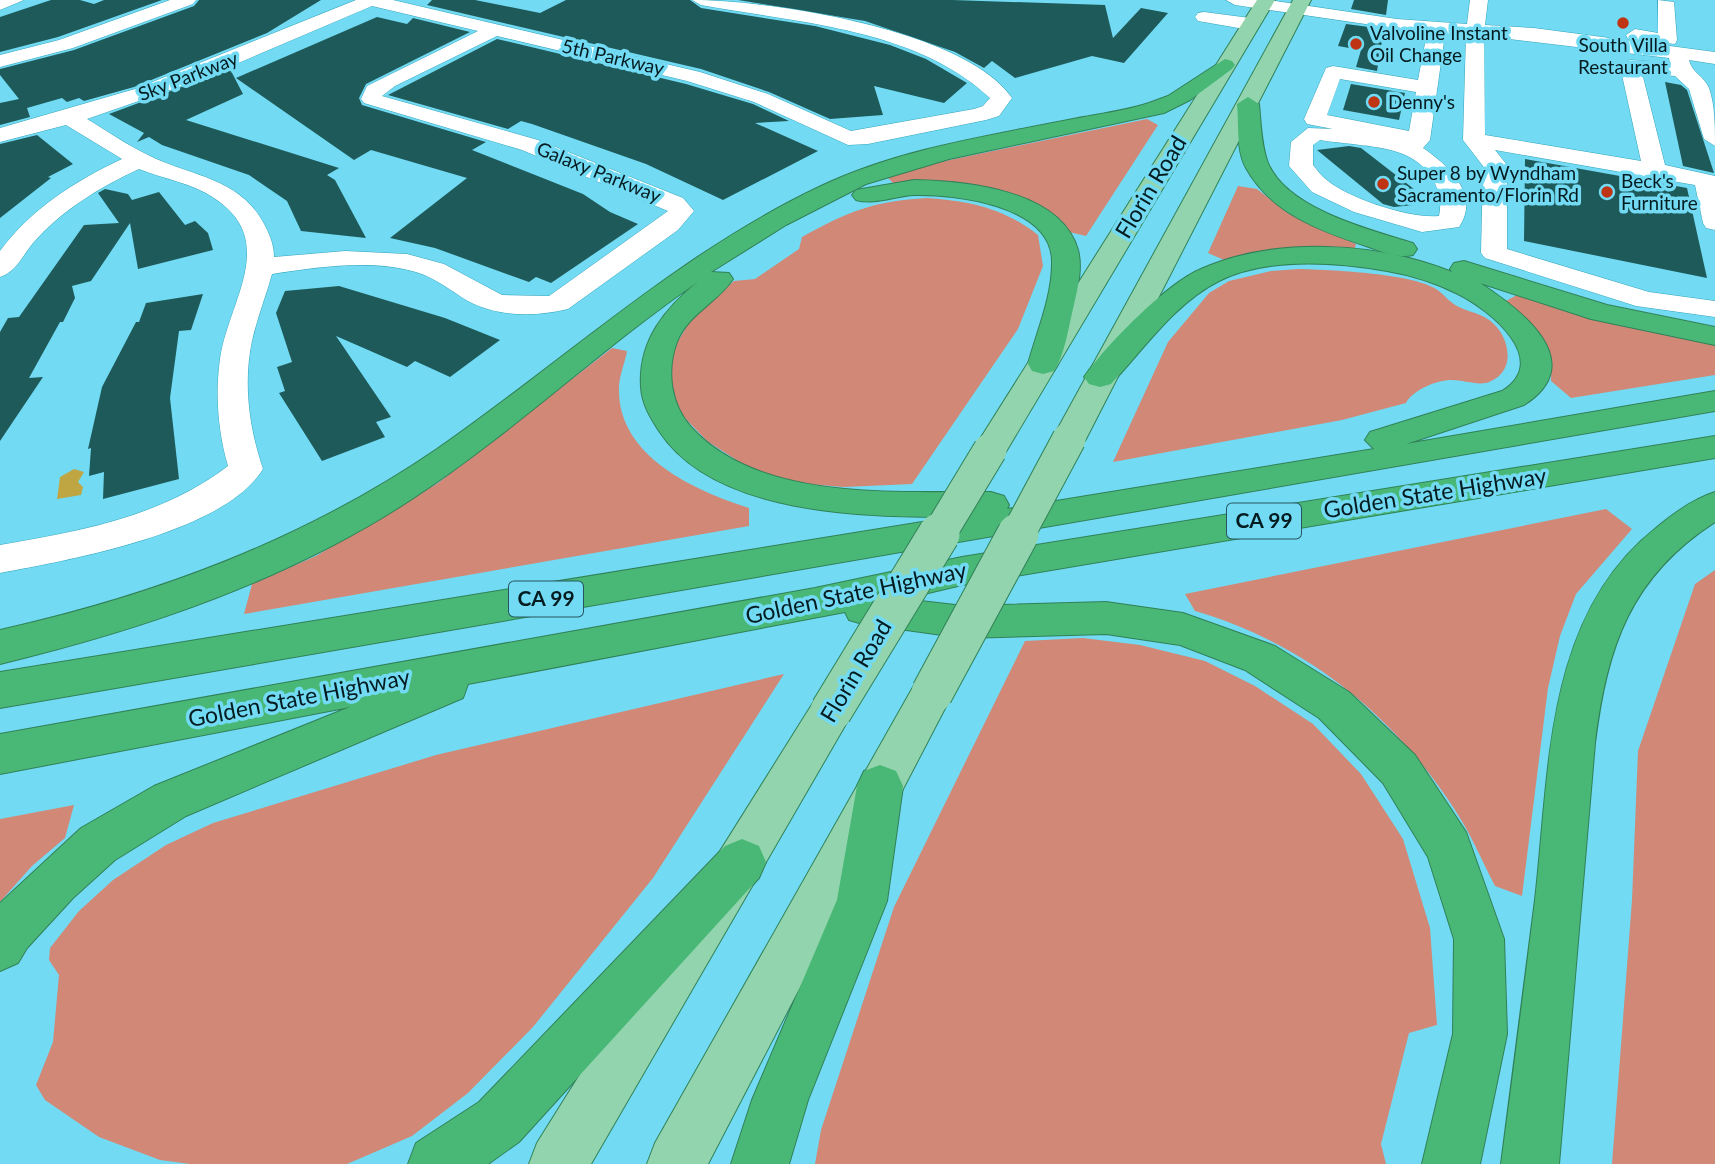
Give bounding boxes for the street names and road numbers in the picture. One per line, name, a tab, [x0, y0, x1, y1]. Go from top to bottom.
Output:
street label: 5th Parkway	[560, 34, 667, 79]
street label: Sky Parkway	[135, 46, 241, 105]
street label: Florin Road	[1109, 130, 1192, 243]
street label: Galaxy Parkway	[534, 136, 665, 207]
street label: Golden State Highway	[1321, 461, 1548, 523]
road number: CA 99	[1227, 504, 1301, 538]
street label: Golden State Highway	[743, 555, 969, 629]
road number: CA 99	[509, 582, 583, 616]
street label: Florin Road	[814, 614, 897, 727]
street label: Golden State Highway	[186, 662, 412, 732]

